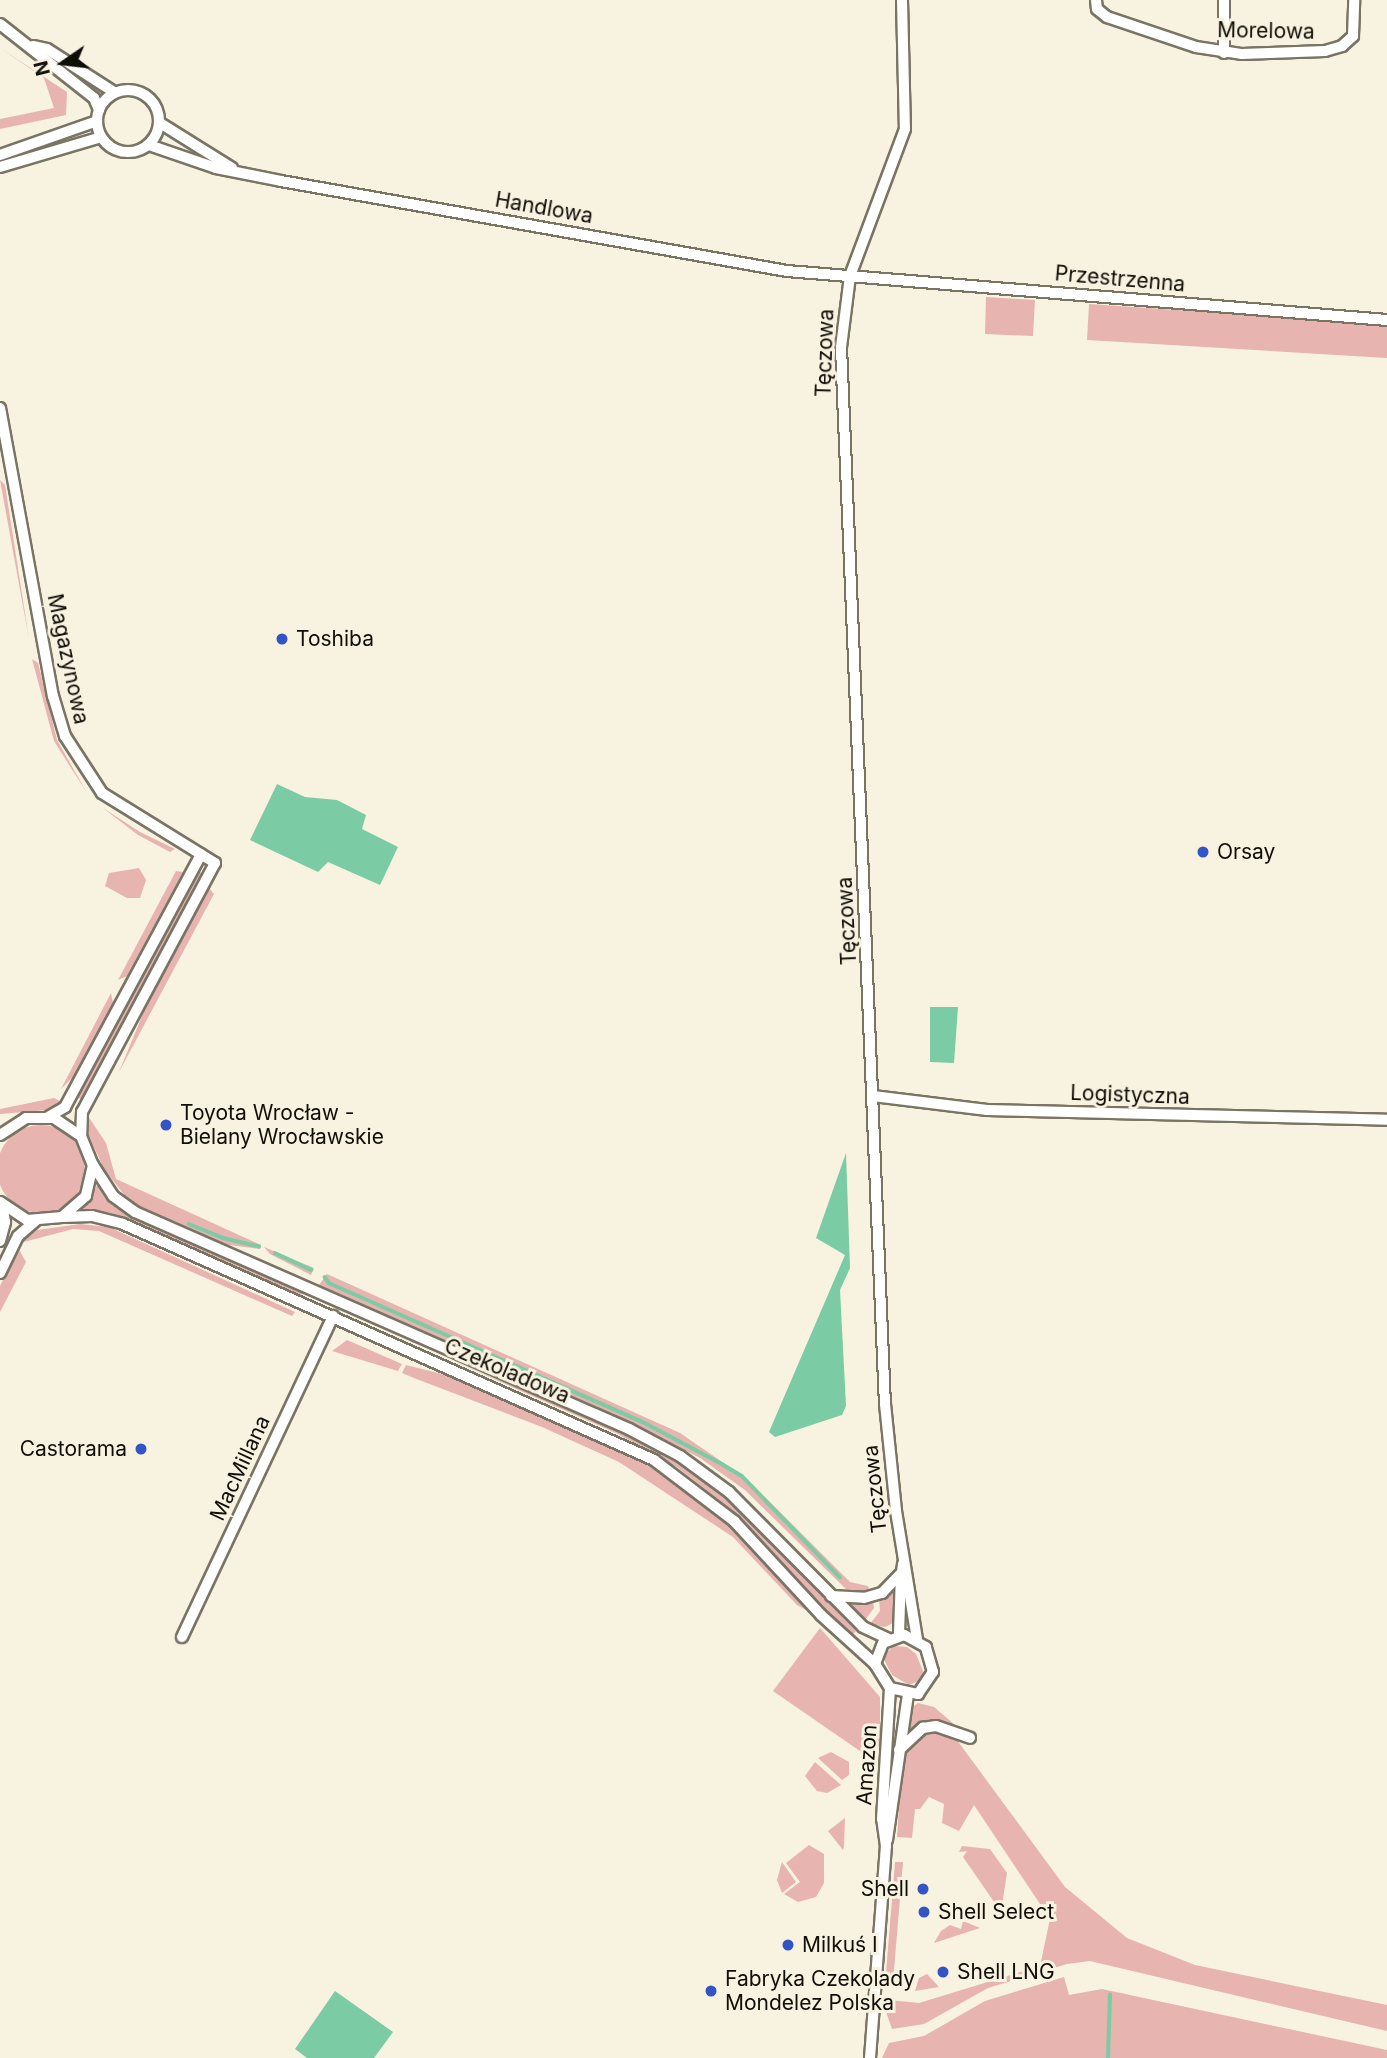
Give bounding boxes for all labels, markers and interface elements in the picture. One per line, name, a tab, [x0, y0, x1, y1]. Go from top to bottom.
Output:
street label: Morelowa	[1217, 18, 1315, 44]
north arrow	[28, 28, 98, 98]
text: N	[29, 58, 55, 78]
street label: Handlowa	[493, 187, 595, 229]
street label: Przestrzenna	[1054, 261, 1186, 297]
street label: Tęczowa	[811, 308, 839, 398]
street label: Magazynowa	[42, 592, 94, 726]
place label: Toshiba	[296, 626, 374, 652]
marker: Toshiba	[274, 631, 290, 647]
place label: Orsay	[1217, 839, 1275, 865]
marker: Orsay	[1195, 844, 1211, 860]
street label: Tęczowa	[832, 876, 862, 966]
street label: Logistyczna	[1070, 1080, 1190, 1110]
place label: Toyota Wrocław - Bielany Wrocławskie	[180, 1100, 384, 1150]
marker: Toyota Wrocław - Bielany Wrocławskie	[158, 1117, 174, 1133]
street label: Czekoladowa	[441, 1333, 573, 1409]
street label: MacMillana	[205, 1411, 275, 1525]
place label: Castorama	[20, 1436, 127, 1462]
marker: Castorama	[133, 1441, 149, 1457]
street label: Tęczowa	[858, 1444, 892, 1534]
street label: Amazon	[852, 1724, 882, 1806]
place label: Shell	[861, 1876, 909, 1902]
marker: Shell	[915, 1881, 931, 1897]
place label: Shell Select	[938, 1899, 1054, 1925]
marker: Shell Select	[916, 1904, 932, 1920]
place label: Milkuś I	[802, 1932, 878, 1958]
marker: Milkuś I	[780, 1937, 796, 1953]
place label: Shell LNG	[957, 1959, 1055, 1985]
marker: Shell LNG	[935, 1964, 951, 1980]
place label: Fabryka Czekolady Mondelez Polska	[725, 1966, 915, 2016]
marker: Fabryka Czekolady Mondelez Polska	[703, 1983, 719, 1999]

